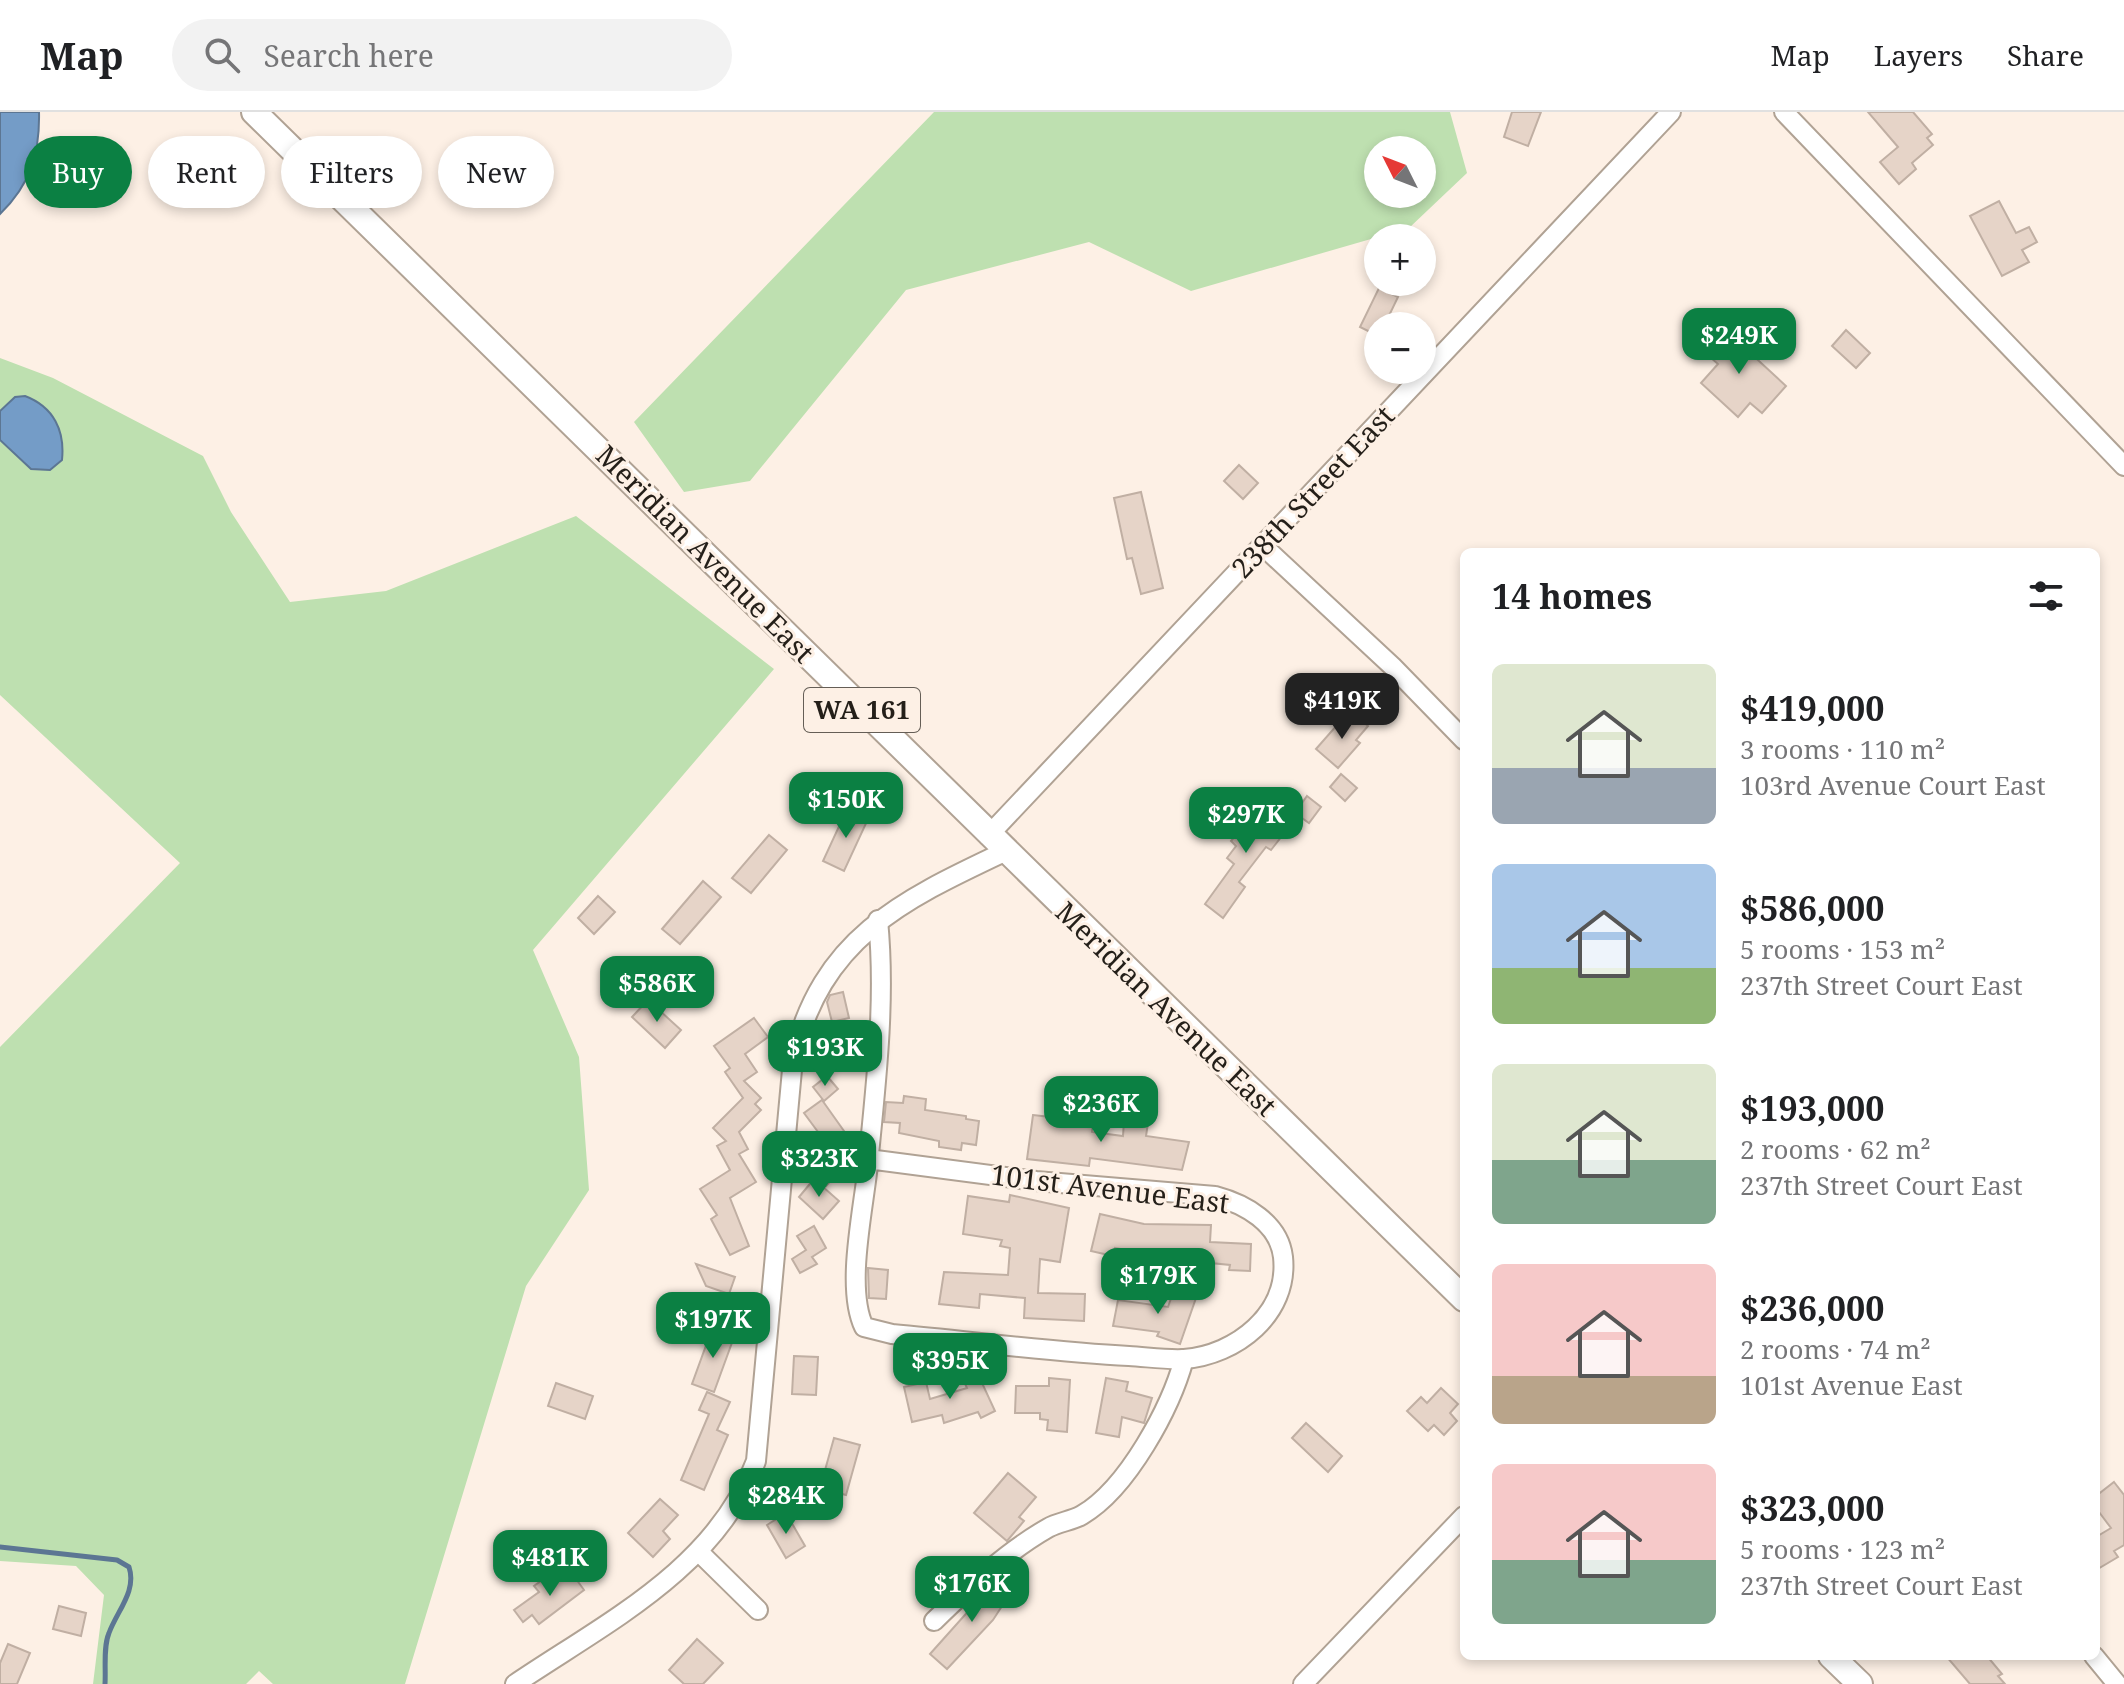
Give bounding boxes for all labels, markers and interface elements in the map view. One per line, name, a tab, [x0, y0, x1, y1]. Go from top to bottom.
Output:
search box	[172, 19, 732, 91]
text: Map	[40, 29, 124, 81]
icon: search	[200, 33, 244, 77]
text: Search here	[264, 35, 434, 76]
text: Map	[1771, 36, 1830, 74]
text: Layers	[1874, 36, 1963, 74]
text: Share	[2007, 36, 2084, 74]
chip: Buy	[24, 136, 132, 208]
chip: Rent	[148, 136, 265, 208]
chip: Filters	[281, 136, 422, 208]
chip: New	[438, 136, 554, 208]
north arrow	[1364, 136, 1436, 208]
map controls	[1364, 136, 1436, 384]
button: +	[1364, 224, 1436, 296]
pin: $249K	[1683, 308, 1795, 376]
button: −	[1364, 312, 1436, 384]
text: $249K	[1700, 316, 1778, 352]
street label: 238th Street East	[1222, 397, 1402, 586]
street label: Meridian Avenue East	[588, 436, 823, 671]
text: 14 homes	[1492, 573, 1652, 619]
icon: filters	[2024, 574, 2068, 618]
pin: $419K	[1286, 673, 1398, 741]
text: $419K	[1303, 681, 1381, 717]
text: $419,000	[1740, 685, 1884, 731]
road number: WA 161	[804, 688, 920, 732]
icon: home	[1556, 696, 1652, 792]
text: 3 rooms · 110 m²	[1740, 731, 1945, 767]
text: 103rd Avenue Court East	[1740, 767, 2046, 803]
pin: $150K	[790, 772, 902, 840]
text: $150K	[807, 780, 885, 816]
pin: $297K	[1190, 787, 1302, 855]
text: $297K	[1207, 795, 1285, 831]
text: $586,000	[1740, 885, 1884, 931]
street label: Meridian Avenue East	[1048, 893, 1286, 1124]
icon: home	[1556, 896, 1652, 992]
text: 5 rooms · 153 m²	[1740, 931, 1945, 967]
pin: $586K	[601, 956, 713, 1024]
text: $586K	[618, 964, 696, 1000]
text: 237th Street Court East	[1740, 967, 2023, 1003]
pin: $193K	[769, 1020, 881, 1088]
text: $193K	[786, 1028, 864, 1064]
pin: $236K	[1045, 1076, 1157, 1144]
text: $236K	[1062, 1084, 1140, 1120]
text: $193,000	[1740, 1085, 1884, 1131]
icon: home	[1556, 1096, 1652, 1192]
pin: $323K	[763, 1131, 875, 1199]
text: 2 rooms · 62 m²	[1740, 1131, 1931, 1167]
text: $323K	[780, 1139, 858, 1175]
street label: 101st Avenue East	[989, 1155, 1232, 1221]
text: 237th Street Court East	[1740, 1167, 2023, 1203]
pin: $179K	[1102, 1248, 1214, 1316]
text: $179K	[1119, 1256, 1197, 1292]
text: $236,000	[1740, 1285, 1884, 1331]
pin: $197K	[657, 1292, 769, 1360]
icon: home	[1556, 1296, 1652, 1392]
text: $197K	[674, 1300, 752, 1336]
text: 2 rooms · 74 m²	[1740, 1331, 1931, 1367]
pin: $395K	[894, 1333, 1006, 1401]
text: $395K	[911, 1341, 989, 1377]
text: 101st Avenue East	[1740, 1367, 1963, 1403]
pin: $284K	[730, 1468, 842, 1536]
text: $284K	[747, 1476, 825, 1512]
text: $323,000	[1740, 1485, 1884, 1531]
icon: home	[1556, 1496, 1652, 1592]
pin: $481K	[494, 1530, 606, 1598]
text: 5 rooms · 123 m²	[1740, 1531, 1945, 1567]
text: $481K	[511, 1538, 589, 1574]
pin: $176K	[916, 1556, 1028, 1624]
text: $176K	[933, 1564, 1011, 1600]
text: 237th Street Court East	[1740, 1567, 2023, 1603]

